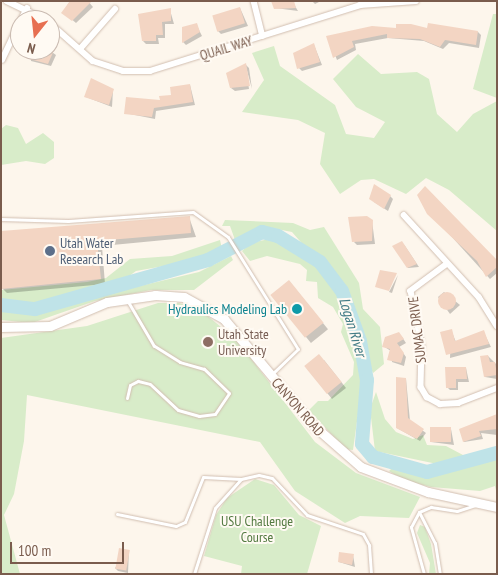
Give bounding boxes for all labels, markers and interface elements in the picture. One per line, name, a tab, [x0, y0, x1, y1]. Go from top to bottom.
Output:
north arrow	[10, 10, 60, 60]
street label: QUAIL WAY	[197, 32, 255, 64]
text: N	[25, 39, 37, 58]
place label: Utah Water Research Lab	[60, 235, 123, 268]
marker: Utah Water Research Lab	[44, 245, 56, 257]
water label: Logan River	[335, 295, 371, 359]
street label: SUMAC DRIVE	[405, 295, 429, 365]
place label: Hydraulics Modeling Lab	[168, 301, 287, 317]
marker: Hydraulics Modeling Lab	[291, 303, 303, 315]
place label: Utah State University	[218, 326, 269, 358]
marker: Utah State University	[202, 336, 214, 348]
street label: CANYON ROAD	[268, 374, 328, 440]
park label: USU Challenge Course	[221, 513, 293, 546]
scale bar	[12, 532, 126, 564]
text: 100 m	[18, 541, 51, 560]

